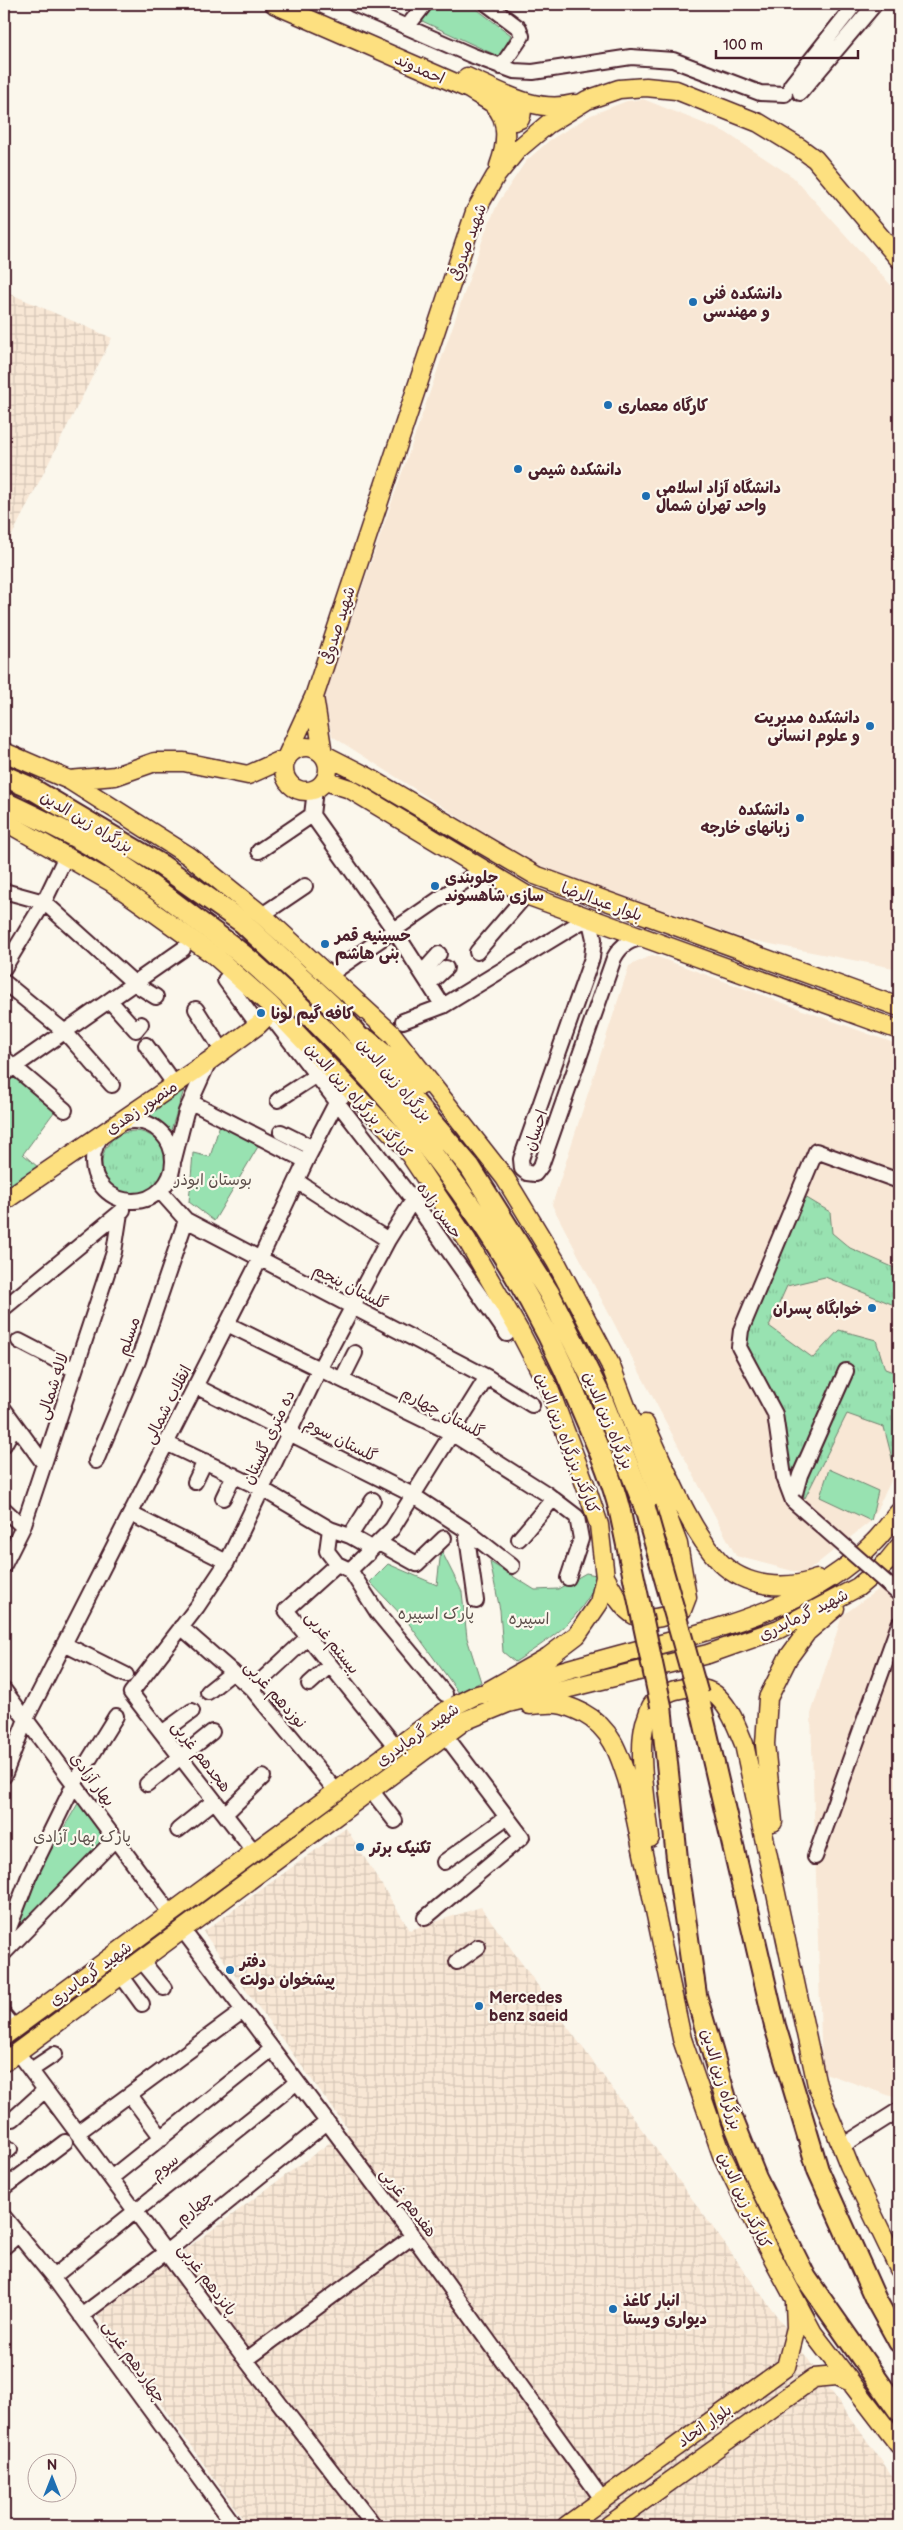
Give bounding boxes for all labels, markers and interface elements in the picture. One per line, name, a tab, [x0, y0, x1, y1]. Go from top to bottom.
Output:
scale bar	[716, 28, 858, 60]
text: 100 m	[723, 36, 763, 55]
street label: احمدوند	[391, 50, 447, 89]
street label: شهید صدوقی	[444, 201, 491, 284]
place label: دانشکده فنی و مهندسی	[703, 285, 782, 322]
marker: دانشکده فنی و مهندسی	[687, 296, 699, 308]
place label: کارگاه معماری	[618, 396, 708, 416]
marker: کارگاه معماری	[602, 399, 614, 411]
place label: دانشکده شیمی	[528, 461, 622, 480]
marker: دانشکده شیمی	[512, 463, 524, 475]
place label: دانشگاه آزاد اسلامی واحد تهران شمال	[656, 478, 781, 516]
marker: دانشگاه آزاد اسلامی واحد تهران شمال	[640, 490, 652, 502]
street label: شهید صدوقی	[315, 584, 360, 667]
place label: دانشکده مدیریت و علوم انسانی	[754, 709, 860, 748]
marker: دانشکده مدیریت و علوم انسانی	[864, 720, 876, 732]
street label: بزرگراه زین الدین	[37, 786, 136, 857]
place label: دانشکده زبانهای خارجه	[701, 801, 790, 838]
marker: دانشکده زبانهای خارجه	[794, 812, 806, 824]
place label: جلوبندی سازی شاهسوند	[445, 869, 544, 906]
street label: بلوار عبدالرضا	[558, 879, 645, 926]
marker: جلوبندی سازی شاهسوند	[429, 880, 441, 892]
place label: حسینیه قمر بنی هاشم	[333, 927, 411, 966]
marker: حسینیه قمر بنی هاشم	[319, 938, 331, 950]
place label: کافه گیم لونا	[271, 1004, 354, 1026]
marker: کافه گیم لونا	[255, 1007, 267, 1019]
street label: بزرگراه زین الدین	[352, 1034, 436, 1126]
street label: کنارگذر بزرگراه زین الدین	[301, 1038, 416, 1163]
street label: منصور زهدی	[102, 1077, 181, 1139]
street label: احسان	[521, 1107, 552, 1154]
park label: بوستان ابوذر	[172, 1171, 252, 1190]
street label: حسن زاده	[412, 1179, 466, 1243]
street label: گلستان پنجم	[309, 1260, 391, 1316]
place label: خوابگاه پسران	[773, 1299, 862, 1319]
marker: خوابگاه پسران	[866, 1302, 878, 1314]
street label: مسلم	[114, 1315, 147, 1359]
street label: لاله شمالی	[34, 1351, 73, 1422]
street label: انقلاب شمالی	[140, 1362, 196, 1447]
street label: بزرگراه زین الدین	[578, 1368, 638, 1472]
street label: کنارگذر بزرگراه زین الدین	[531, 1370, 603, 1517]
street label: گلستان چهارم	[397, 1383, 488, 1445]
street label: ده متری گلستان	[238, 1387, 300, 1488]
street label: گلستان سوم	[300, 1413, 381, 1469]
street label: شهید گرمابدری	[755, 1585, 852, 1645]
park label: پارک اسپیره	[398, 1605, 474, 1624]
street label: بیستم غربی	[299, 1608, 363, 1680]
park label: اسپیره	[509, 1610, 549, 1629]
street label: نوزدهم غربی	[238, 1658, 310, 1734]
street label: شهید گرمابدری	[372, 1699, 463, 1771]
street label: هجدهم غربی	[165, 1717, 235, 1798]
street label: بهار آزادی	[65, 1749, 118, 1811]
park label: پارک بهار آزادی	[33, 1828, 131, 1847]
place label: تکنیک برتر	[368, 1839, 432, 1858]
marker: تکنیک برتر	[354, 1841, 366, 1853]
street label: شهید گرمابدری	[45, 1937, 136, 2010]
place label: دفتر پیشخوان دولت	[238, 1953, 335, 1990]
marker: دفتر پیشخوان دولت	[224, 1964, 236, 1976]
place label: Mercedes benz saeid	[489, 1989, 568, 2026]
marker: Mercedes benz saeid	[473, 2000, 485, 2012]
street label: بزرگراه زین الدین	[696, 2026, 746, 2132]
street label: کنارگذر زین الدین	[713, 2149, 775, 2252]
street label: سوم	[147, 2150, 184, 2186]
street label: هفدهم غربی	[374, 2164, 440, 2243]
street label: چهارم	[173, 2187, 219, 2230]
street label: پانزدهم غربی	[172, 2240, 240, 2321]
place label: انبار کاغذ دیواری ویستا	[623, 2292, 707, 2329]
marker: انبار کاغذ دیواری ویستا	[607, 2303, 619, 2315]
street label: چهاردهم غربی	[97, 2317, 169, 2408]
street label: بلوار اتحاد	[674, 2401, 736, 2452]
north arrow	[28, 2452, 78, 2502]
text: N	[47, 2457, 57, 2474]

